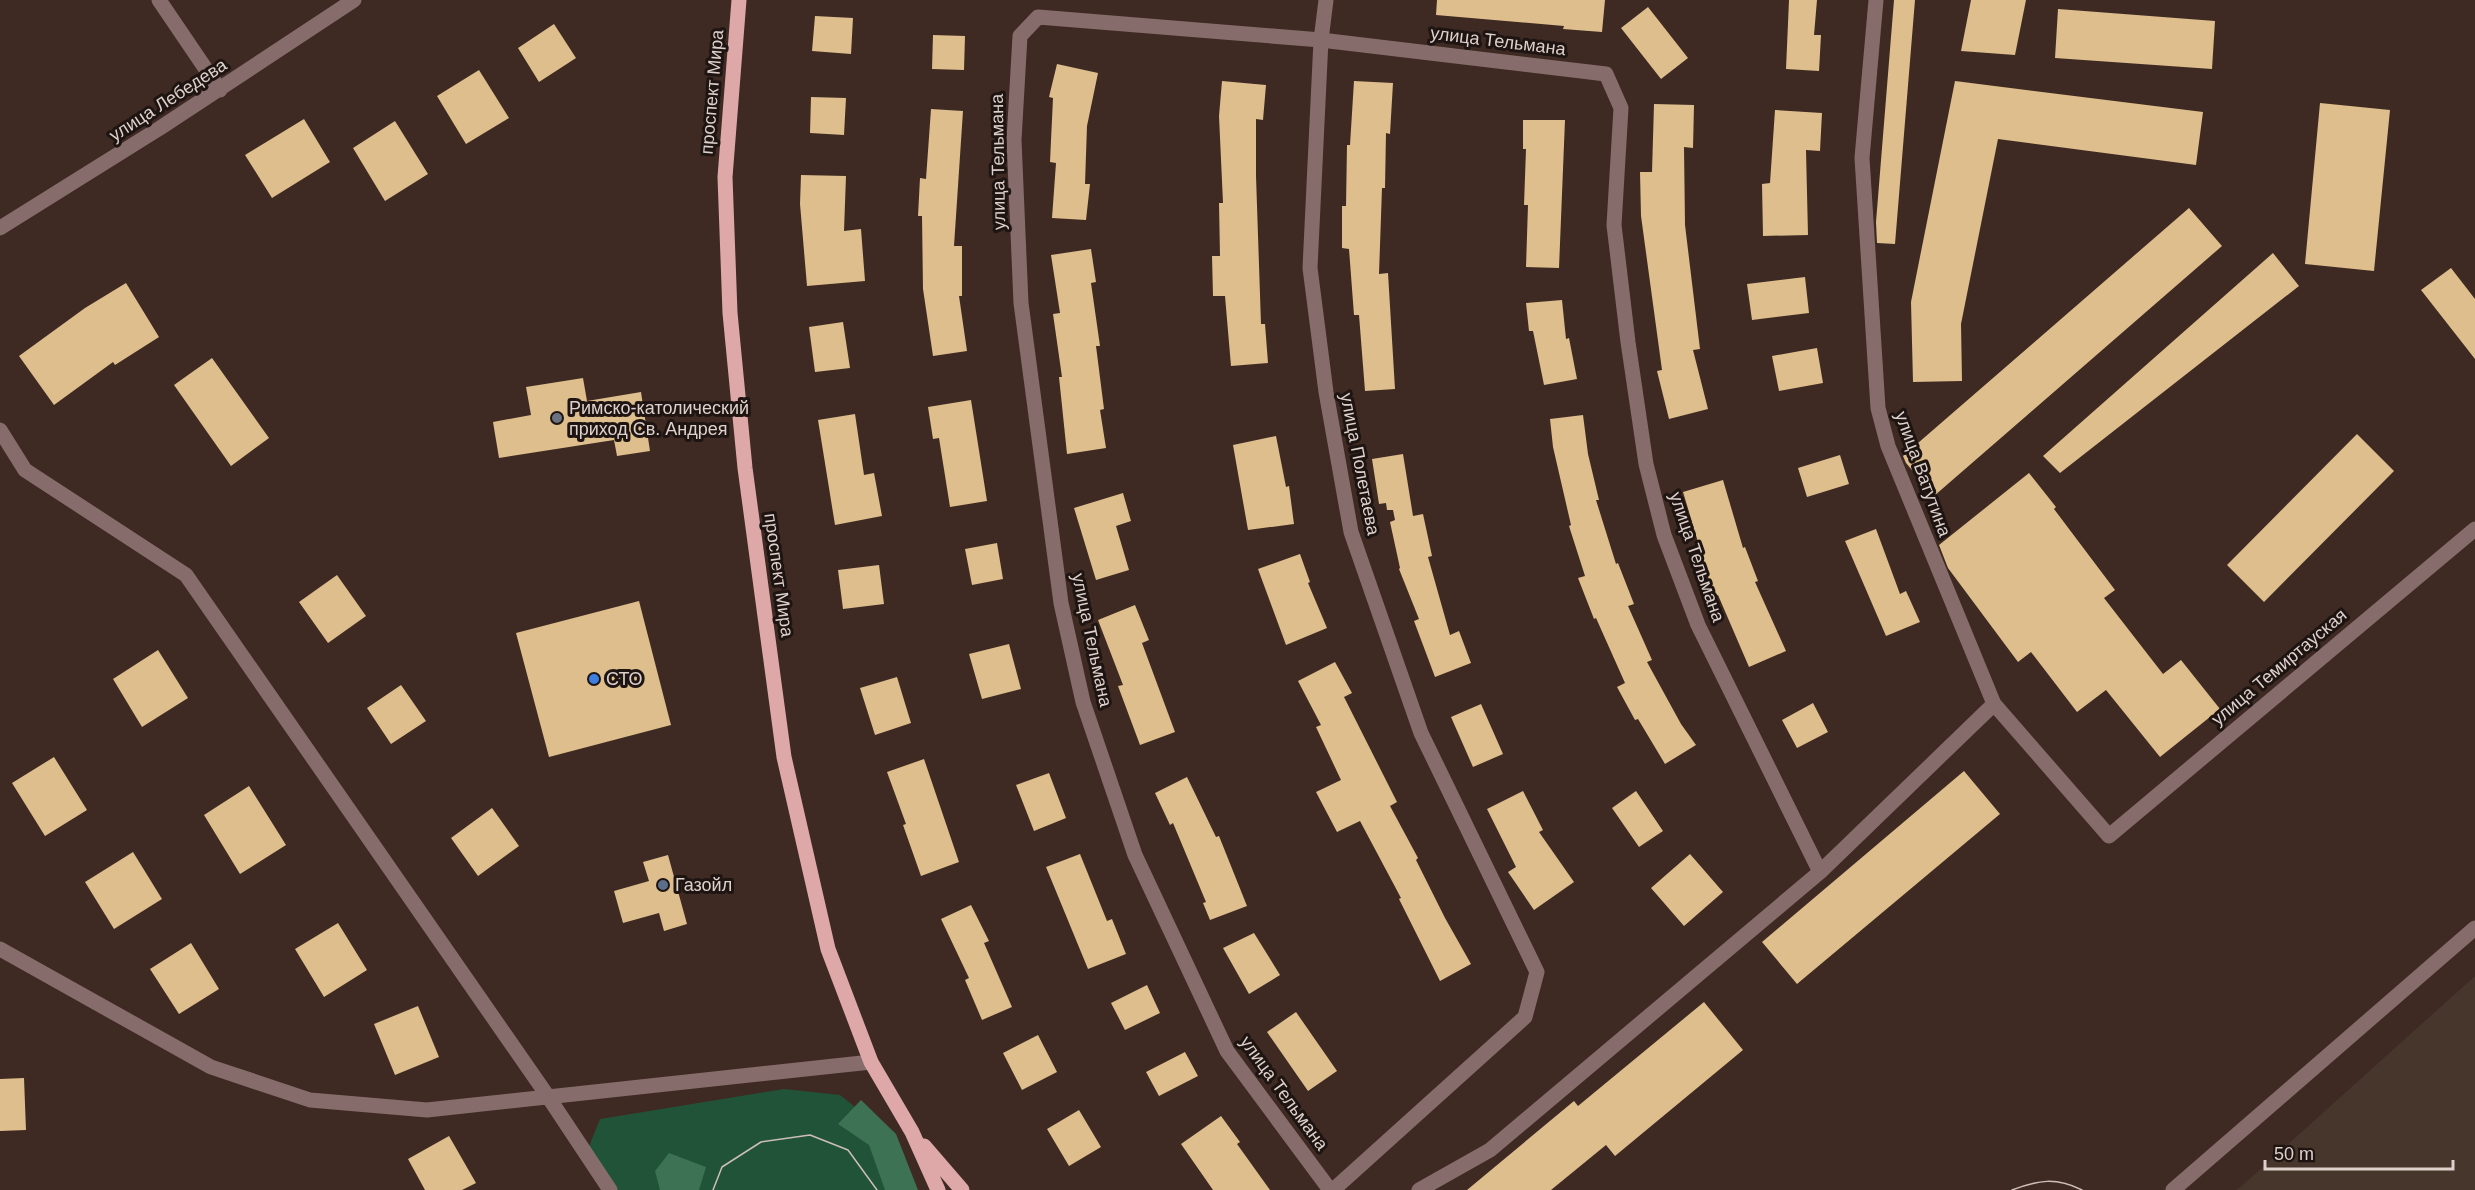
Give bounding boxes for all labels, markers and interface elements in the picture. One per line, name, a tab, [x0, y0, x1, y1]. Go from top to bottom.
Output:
street label: улица Тельмана	[1429, 23, 1568, 59]
street label: проспект Мира	[697, 28, 727, 155]
street label: улица Лебедева	[106, 54, 231, 145]
street label: улица Тельмана	[987, 93, 1009, 230]
street label: улица Полетаева	[1336, 391, 1384, 538]
place label: Римско-католический приход Св. Андрея	[569, 398, 749, 439]
street label: улица Ватутина	[1891, 409, 1955, 540]
marker: Римско-католический приход Св. Андрея	[550, 411, 564, 425]
street label: улица Тельмана	[1665, 489, 1729, 626]
street label: проспект Мира	[760, 512, 798, 639]
street label: улица Тельмана	[1068, 571, 1116, 710]
street label: улица Темиртауская	[2207, 605, 2351, 729]
place label: СТО	[606, 669, 643, 689]
marker: СТО	[587, 672, 601, 686]
place label: Газойл	[675, 875, 732, 895]
marker: Газойл	[656, 878, 670, 892]
street label: улица Тельмана	[1236, 1032, 1333, 1155]
scale bar	[2265, 1133, 2452, 1171]
text: 50 m	[2274, 1144, 2314, 1164]

